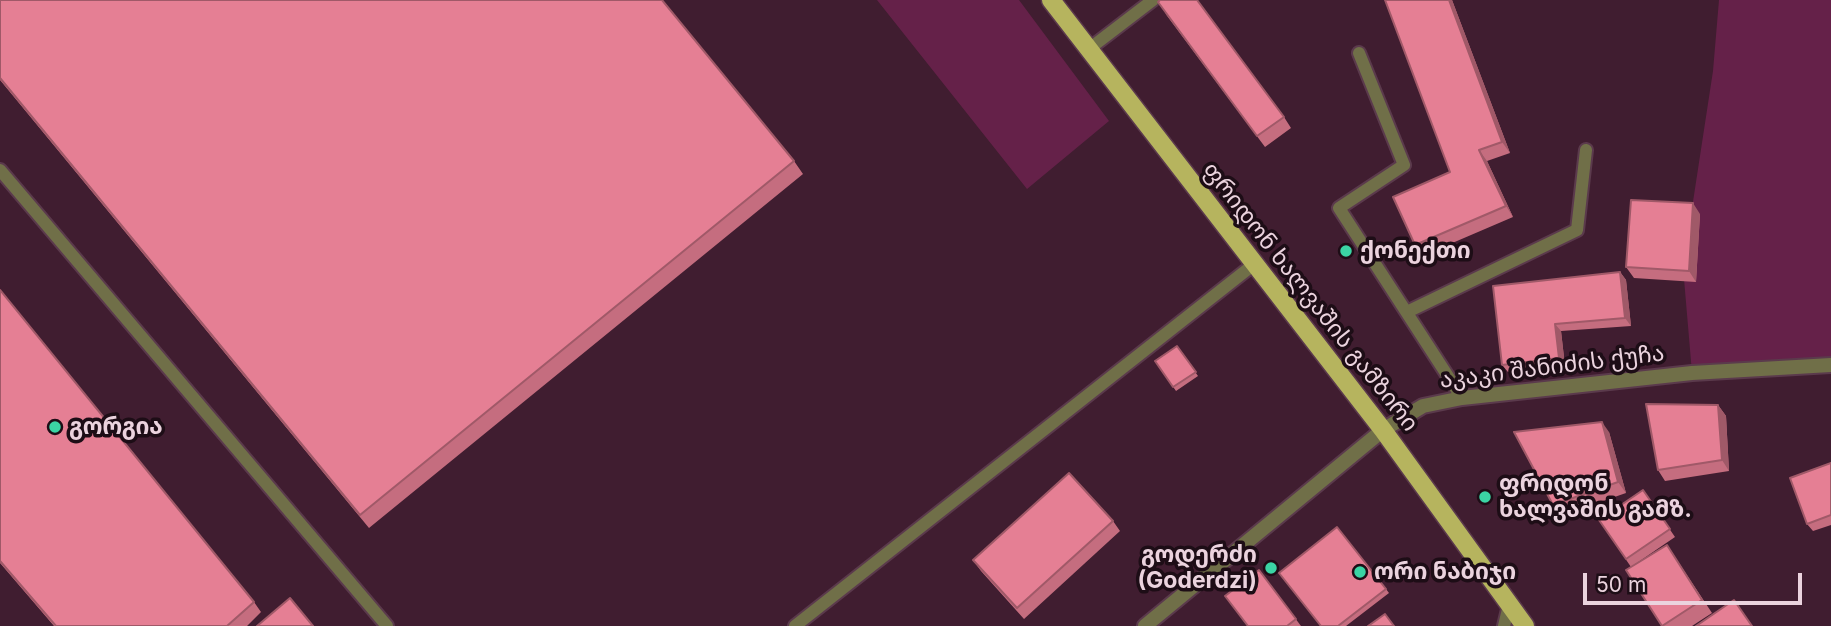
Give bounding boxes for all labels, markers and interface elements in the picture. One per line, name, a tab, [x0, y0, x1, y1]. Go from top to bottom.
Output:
street label: ფრიდონ ხალვაშის გამზირი	[1196, 157, 1424, 437]
place label: ქონექთი	[1360, 237, 1471, 265]
marker: ქონექთი	[1338, 243, 1354, 259]
street label: აკაკი შანიძის ქუჩა	[1438, 340, 1666, 394]
place label: გორგია	[69, 413, 163, 441]
marker: გორგია	[47, 419, 63, 435]
place label: ფრიდონ ხალვაშის გამზ.	[1499, 470, 1692, 524]
marker: ფრიდონ ხალვაშის გამზ.	[1477, 489, 1493, 505]
place label: გოდერძი (Goderdzi)	[1137, 541, 1257, 595]
place label: ორი ნაბიჯი	[1374, 558, 1516, 586]
marker: გოდერძი (Goderdzi)	[1263, 560, 1279, 576]
scale bar	[1586, 560, 1805, 604]
marker: ორი ნაბიჯი	[1352, 564, 1368, 580]
text: 50 m	[1596, 572, 1646, 597]

